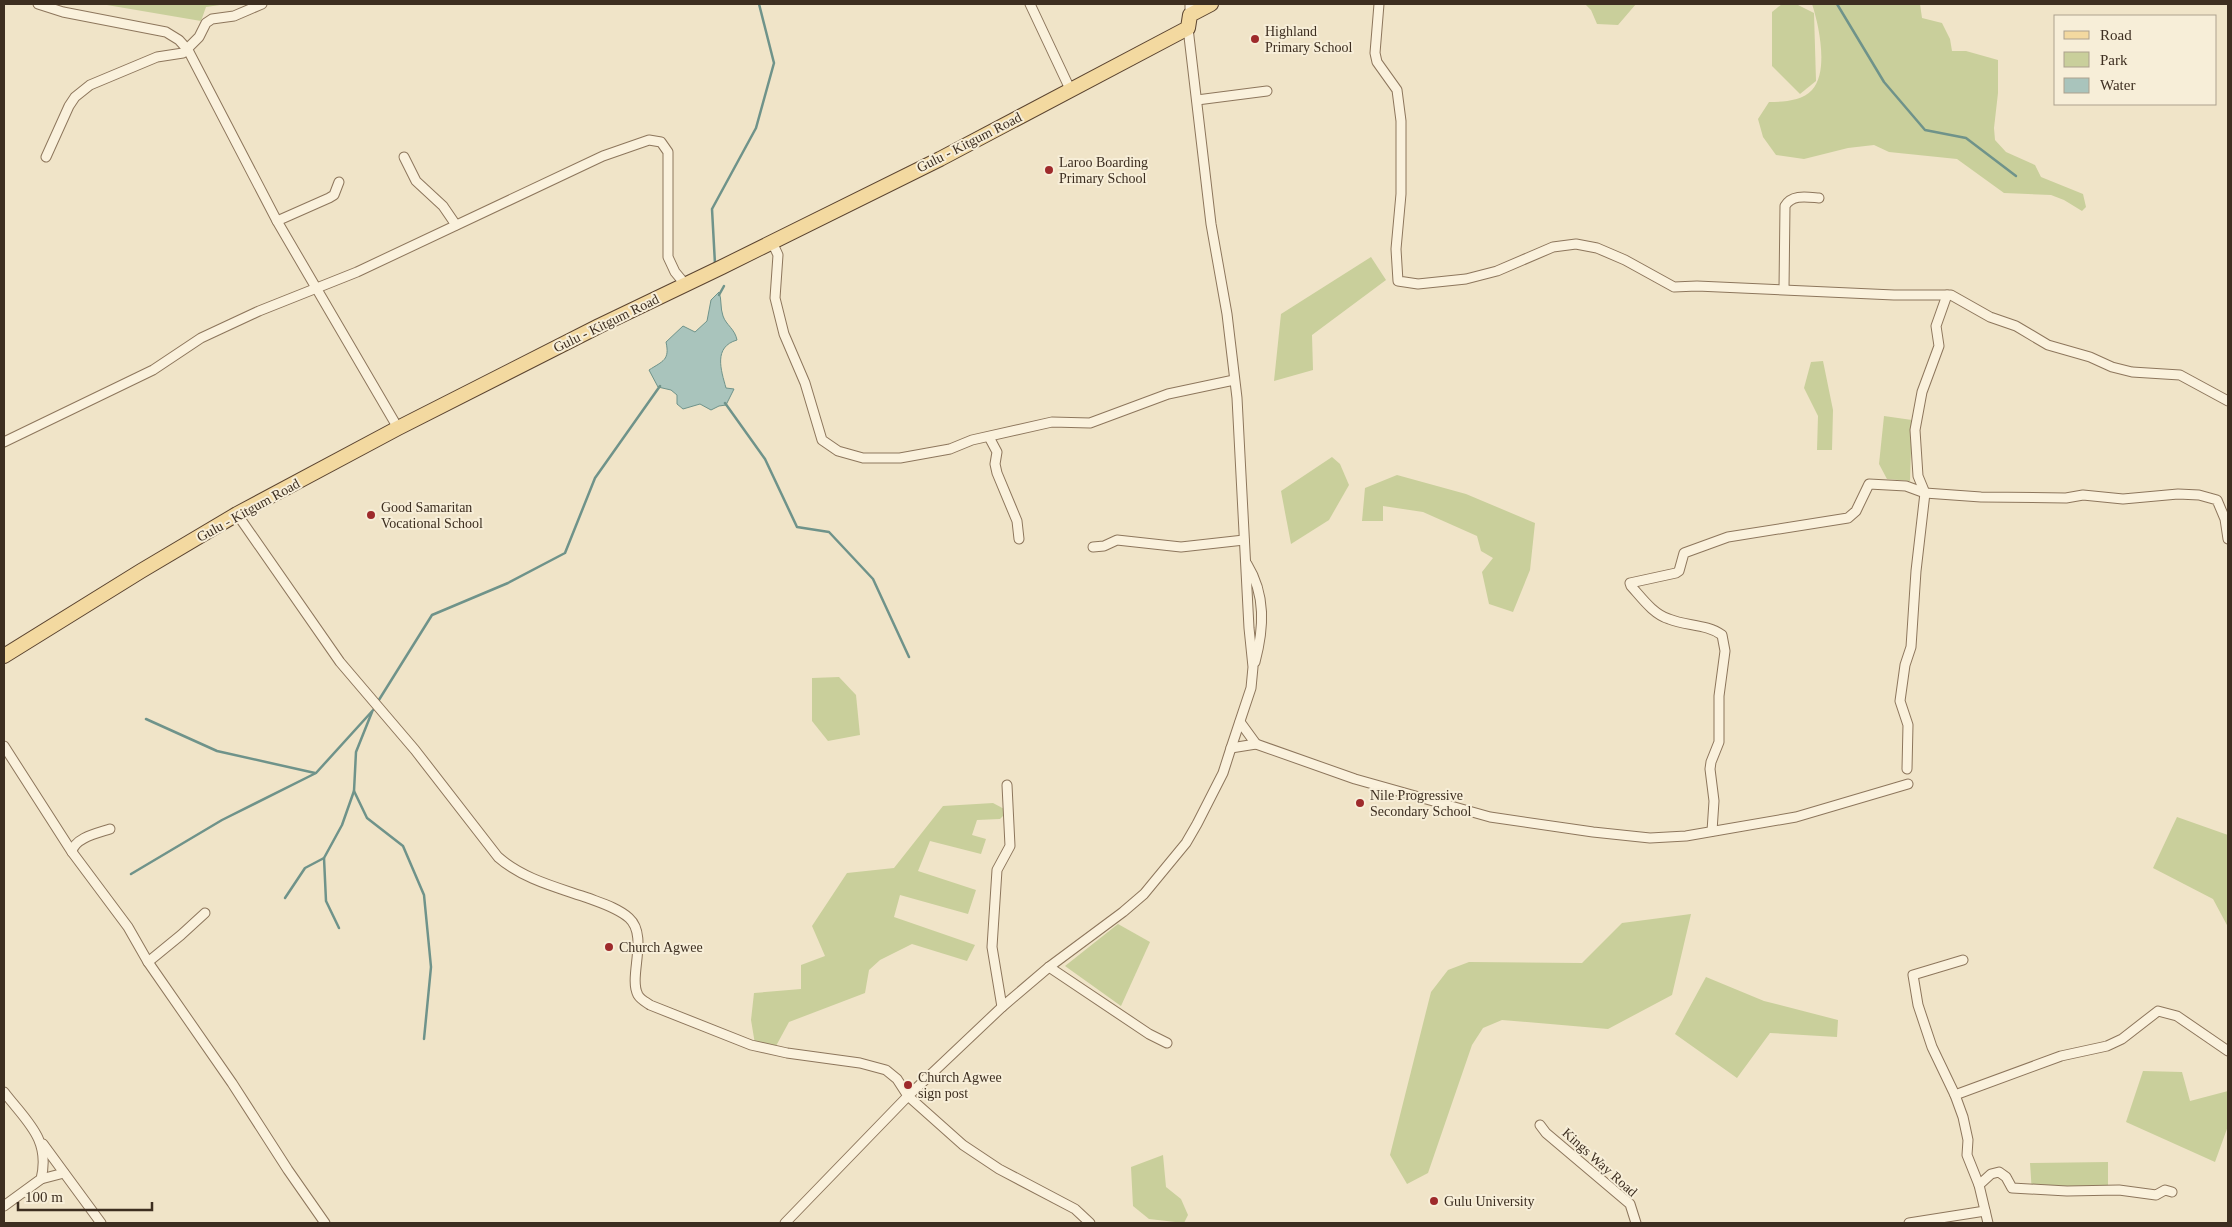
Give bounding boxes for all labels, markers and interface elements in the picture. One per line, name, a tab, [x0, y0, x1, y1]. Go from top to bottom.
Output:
legend	[2054, 15, 2217, 105]
place label: Highland Primary School	[1265, 24, 1353, 55]
text: Road	[2100, 27, 2132, 43]
marker: Highland Primary School	[1249, 33, 1261, 45]
text: Park	[2100, 52, 2128, 68]
text: Water	[2100, 77, 2135, 93]
street label: Gulu - Kitgum Road	[914, 110, 1024, 175]
place label: Laroo Boarding Primary School	[1059, 155, 1148, 186]
marker: Laroo Boarding Primary School	[1043, 164, 1055, 176]
street label: Gulu - Kitgum Road	[551, 291, 661, 356]
street label: Gulu - Kitgum Road	[194, 476, 302, 545]
place label: Good Samaritan Vocational School	[381, 500, 483, 531]
marker: Good Samaritan Vocational School	[365, 509, 377, 521]
place label: Nile Progressive Secondary School	[1370, 788, 1472, 819]
marker: Nile Progressive Secondary School	[1354, 797, 1366, 809]
place label: Church Agwee	[619, 940, 703, 955]
marker: Church Agwee	[603, 941, 615, 953]
place label: Church Agwee sign post	[918, 1070, 1002, 1101]
marker: Church Agwee sign post	[902, 1079, 914, 1091]
street label: Kings Way Road	[1559, 1125, 1640, 1200]
scale bar	[18, 1180, 151, 1212]
text: 100 m	[25, 1189, 63, 1205]
place label: Gulu University	[1444, 1194, 1535, 1209]
marker: Gulu University	[1428, 1195, 1440, 1207]

